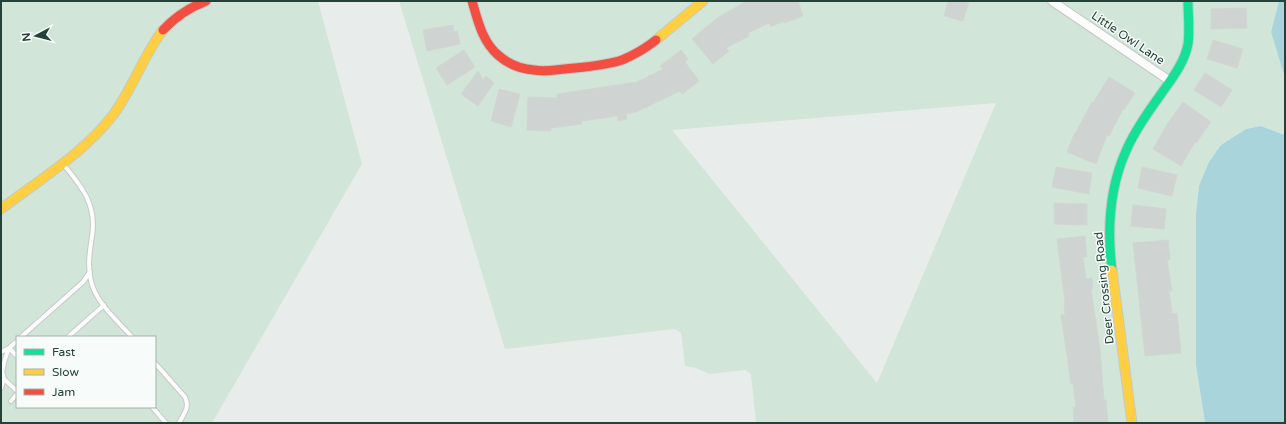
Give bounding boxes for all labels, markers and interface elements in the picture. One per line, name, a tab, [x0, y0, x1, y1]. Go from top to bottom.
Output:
street label: Little Owl Lane	[1089, 8, 1167, 68]
north arrow	[16, 16, 56, 56]
text: N	[20, 32, 34, 42]
street label: Deer Crossing Road	[1091, 231, 1117, 345]
legend	[16, 336, 156, 408]
text: Fast	[52, 345, 76, 359]
text: Slow	[52, 365, 79, 379]
text: Jam	[52, 385, 75, 399]

